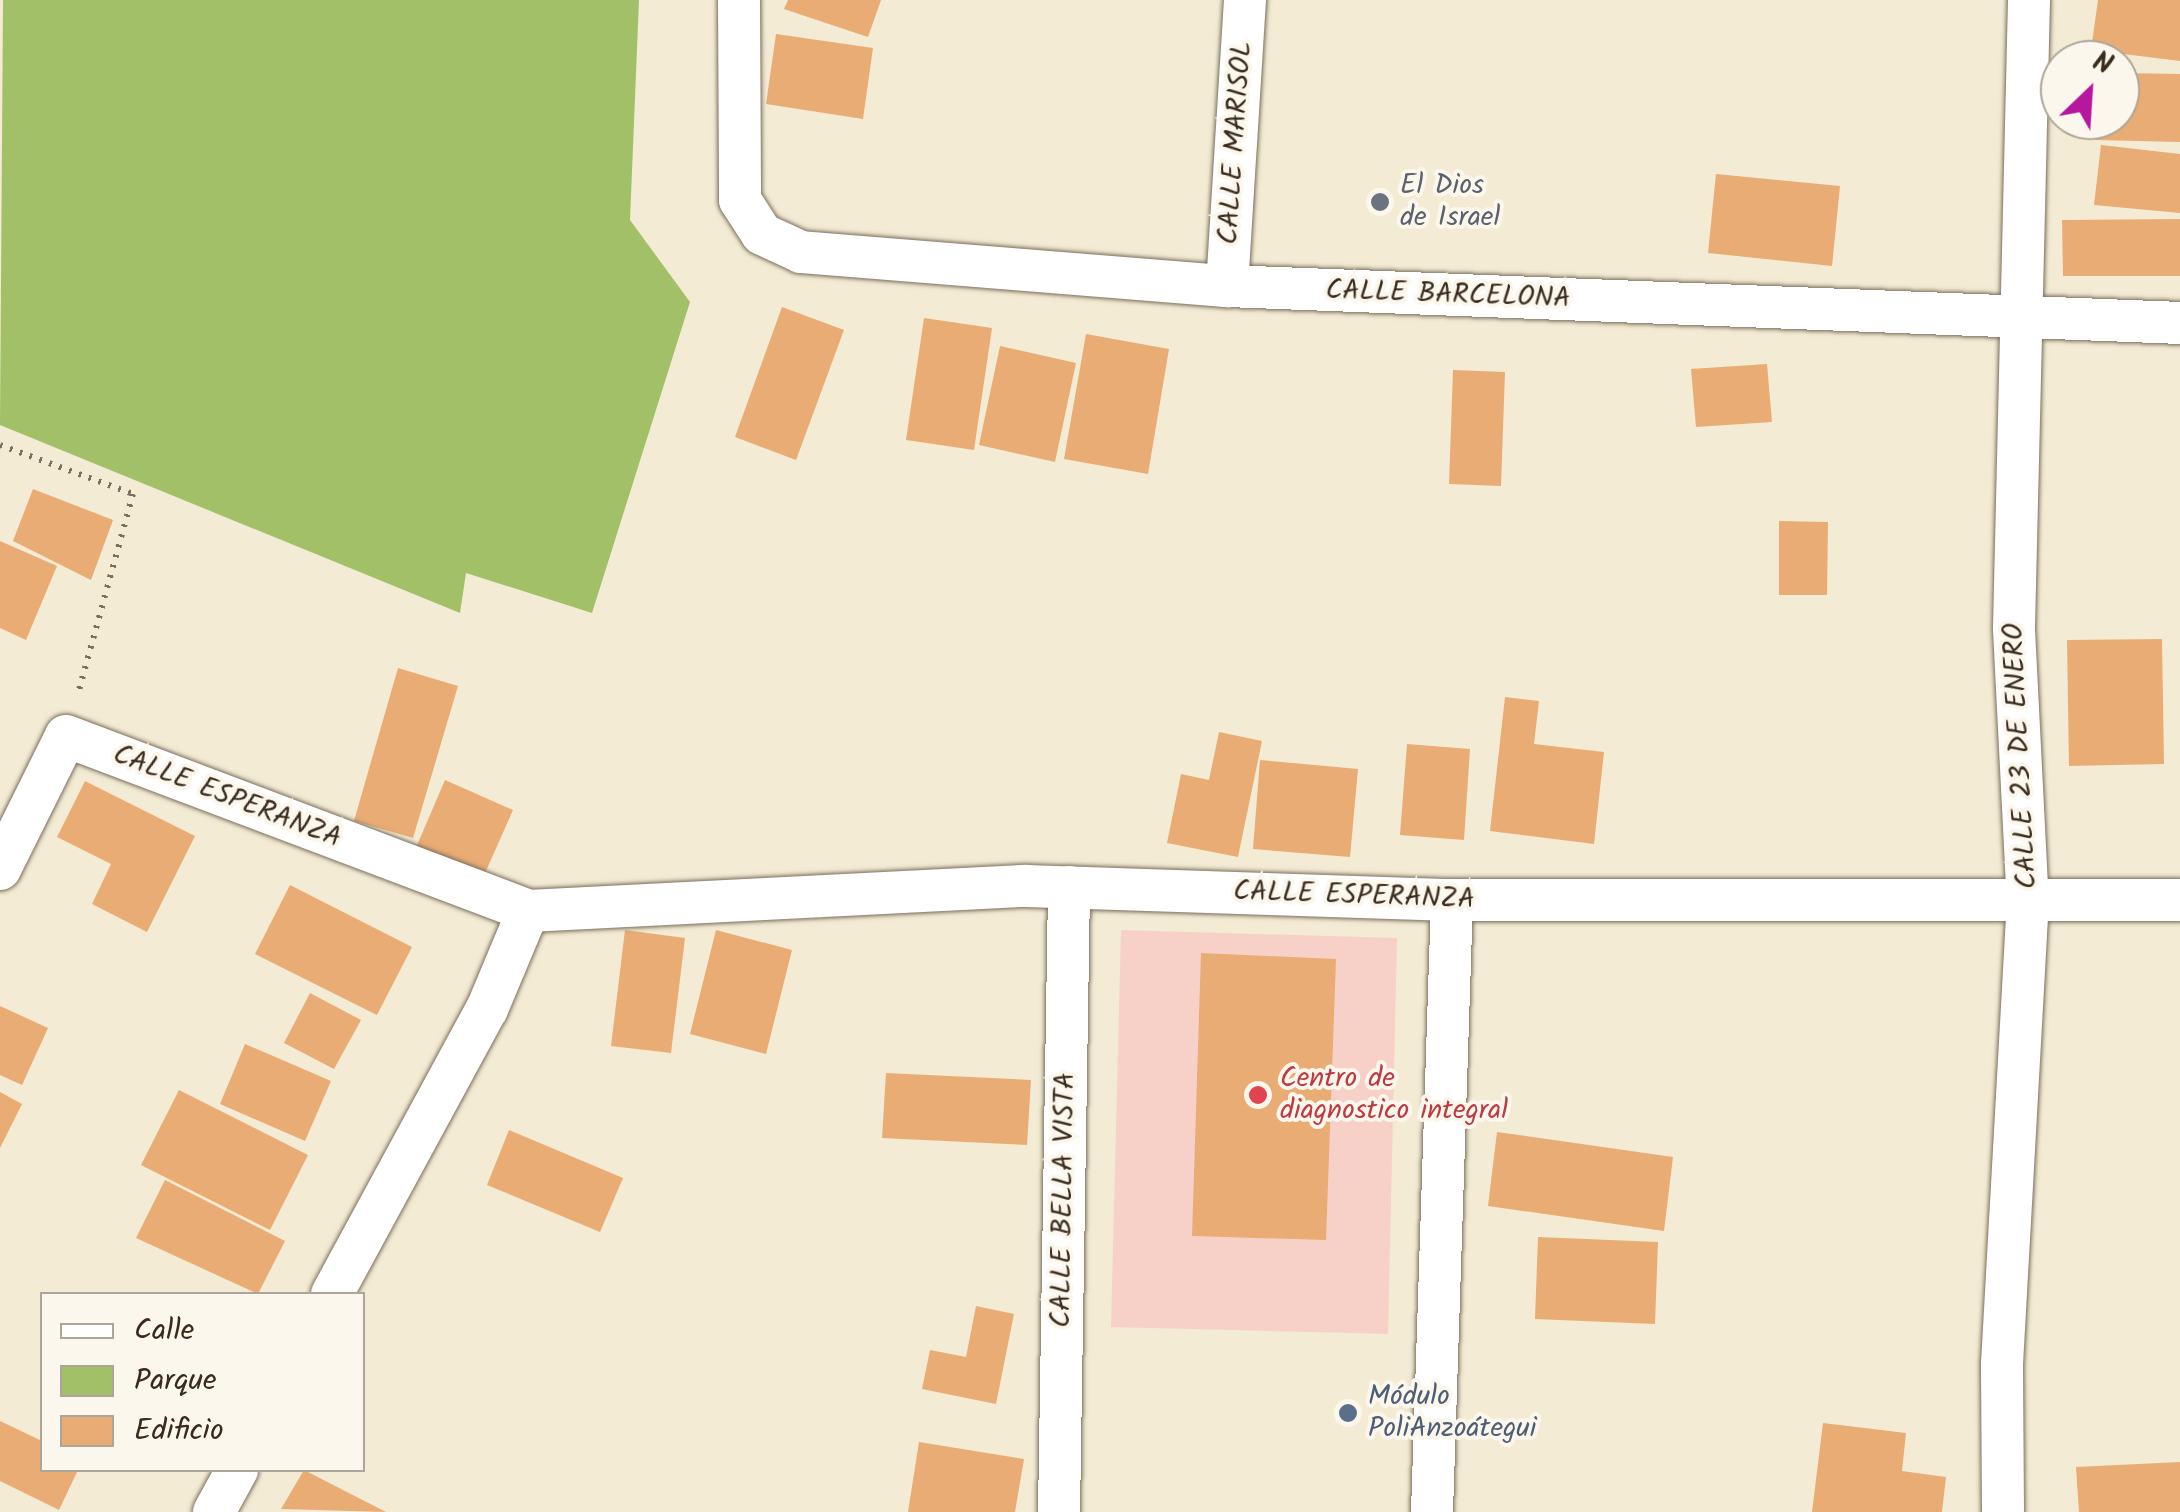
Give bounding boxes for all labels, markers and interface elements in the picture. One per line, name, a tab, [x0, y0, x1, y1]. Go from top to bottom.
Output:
street label: CALLE MARISOL	[1212, 40, 1260, 246]
north arrow	[2040, 40, 2140, 140]
text: N	[2085, 40, 2120, 88]
place label: El Dios de Israel	[1400, 169, 1500, 235]
marker: El Dios de Israel	[1369, 191, 1391, 213]
street label: CALLE BARCELONA	[1325, 274, 1571, 316]
street label: CALLE 23 DE ENERO	[1997, 622, 2045, 890]
street label: CALLE ESPERANZA	[108, 738, 346, 856]
street label: CALLE ESPERANZA	[1233, 875, 1475, 917]
place label: Centro de diagnostico integral	[1280, 1062, 1508, 1128]
street label: CALLE BELLA VISTA	[1045, 1072, 1083, 1328]
marker: Centro de diagnostico integral	[1245, 1082, 1271, 1108]
legend	[40, 1292, 365, 1472]
text: Calle	[134, 1307, 194, 1355]
text: Parque	[134, 1357, 216, 1405]
place label: Módulo PoliAnzoátegui	[1368, 1380, 1536, 1446]
marker: Módulo PoliAnzoátegui	[1337, 1402, 1359, 1424]
text: Edificio	[134, 1407, 224, 1455]

